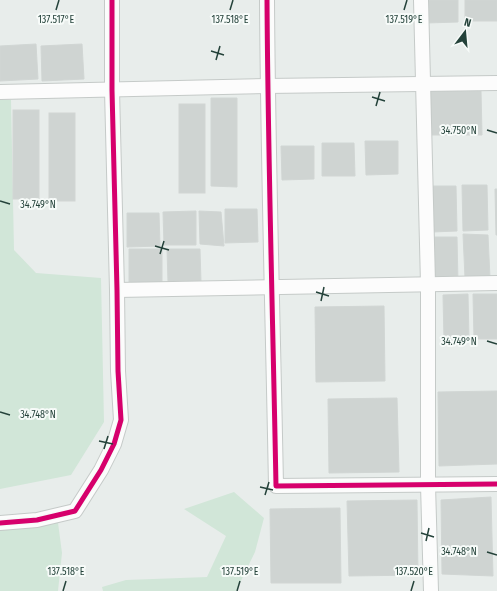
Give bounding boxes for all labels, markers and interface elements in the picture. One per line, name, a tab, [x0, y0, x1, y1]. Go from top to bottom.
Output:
north arrow	[445, 12, 485, 52]
text: 137.517°E	[38, 14, 74, 26]
text: 137.518°E	[211, 14, 249, 26]
text: 137.519°E	[386, 14, 423, 26]
text: N	[463, 16, 473, 30]
text: 34.750°N	[441, 125, 477, 137]
text: 34.749°N	[20, 199, 56, 211]
text: 34.749°N	[441, 336, 477, 348]
text: 34.748°N	[20, 409, 56, 421]
text: 34.748°N	[441, 546, 477, 558]
text: 137.518°E	[47, 566, 85, 578]
text: 137.519°E	[222, 566, 259, 578]
text: 137.520°E	[395, 566, 433, 578]

